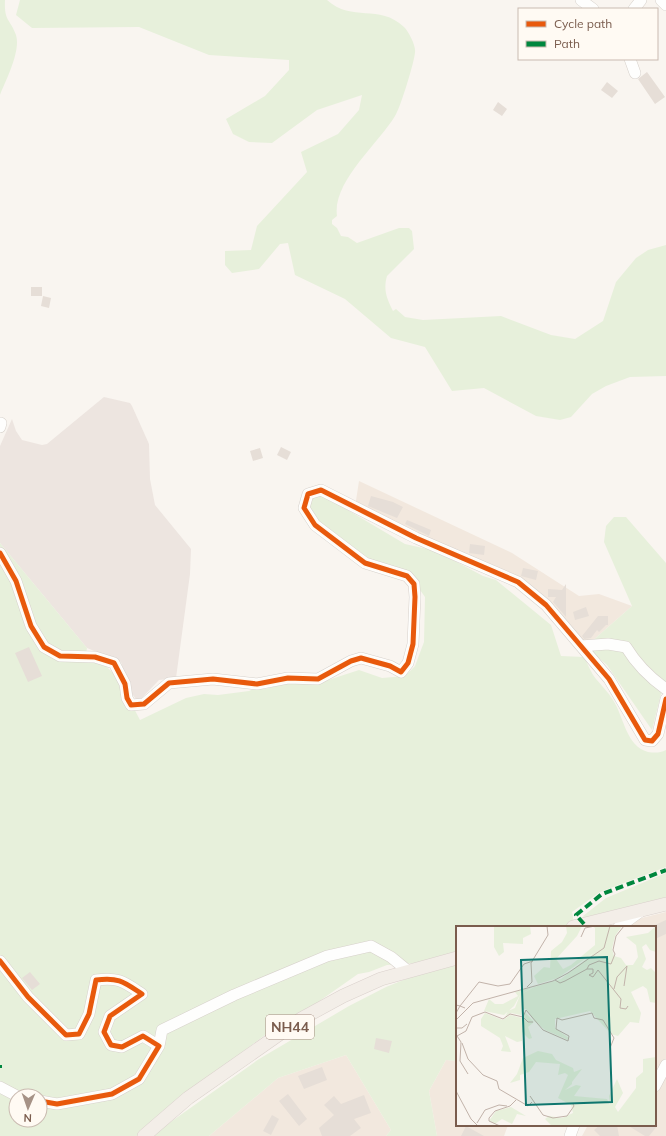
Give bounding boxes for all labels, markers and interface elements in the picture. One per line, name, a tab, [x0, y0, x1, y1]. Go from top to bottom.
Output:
legend	[518, 8, 658, 60]
text: Cycle path	[554, 16, 612, 31]
text: Path	[554, 36, 580, 51]
inset map	[456, 926, 656, 1126]
road number: NH44	[266, 1015, 314, 1039]
north arrow	[8, 1088, 48, 1128]
text: N	[23, 1111, 32, 1125]

